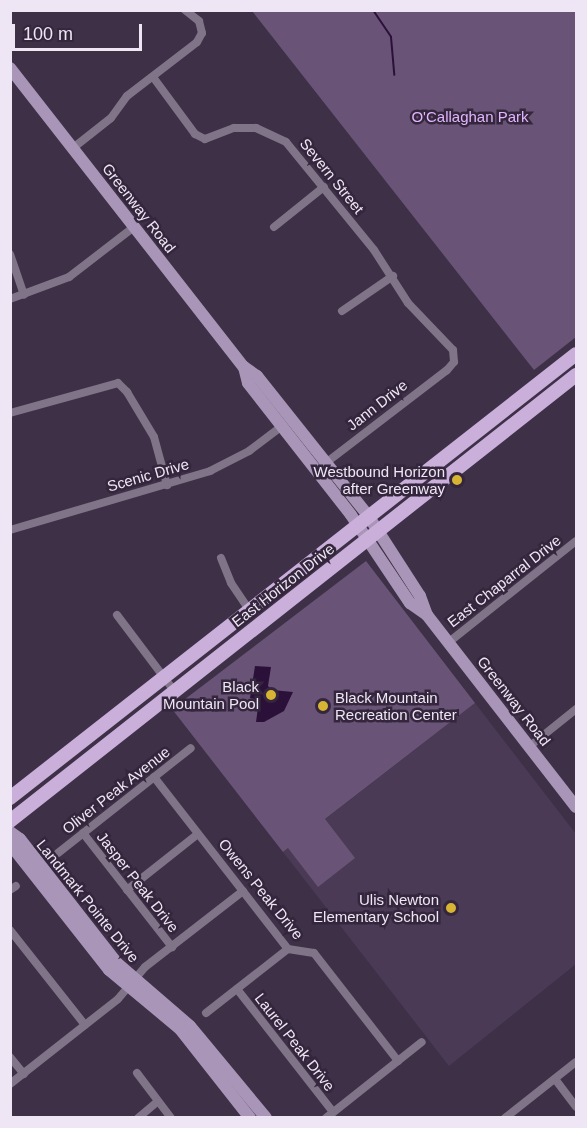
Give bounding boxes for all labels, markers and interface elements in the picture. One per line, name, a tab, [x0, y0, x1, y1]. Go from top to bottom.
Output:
scale bar	[15, 12, 146, 50]
text: 100 m	[23, 24, 73, 44]
park label: O'Callaghan Park	[411, 108, 529, 126]
street label: Severn Street	[296, 135, 368, 217]
street label: Greenway Road	[99, 160, 179, 256]
street label: Jann Drive	[343, 376, 411, 434]
street label: Scenic Drive	[105, 455, 191, 495]
place label: Westbound Horizon after Greenway	[314, 462, 445, 497]
marker: Westbound Horizon after Greenway	[450, 473, 464, 487]
street label: East Chaparral Drive	[444, 531, 564, 631]
street label: East Horizon Drive	[228, 539, 338, 631]
street label: Greenway Road	[474, 653, 554, 749]
place label: Black Mountain Pool	[163, 677, 259, 712]
marker: Black Mountain Pool	[264, 688, 278, 702]
place label: Black Mountain Recreation Center	[335, 688, 457, 723]
marker: Black Mountain Recreation Center	[316, 699, 330, 713]
street label: Oliver Peak Avenue	[58, 742, 174, 838]
street label: Jasper Peak Drive	[93, 828, 183, 936]
street label: Owens Peak Drive	[215, 835, 307, 943]
street label: Landmark Pointe Drive	[33, 836, 143, 966]
place label: Ulis Newton Elementary School	[313, 890, 439, 925]
marker: Ulis Newton Elementary School	[444, 901, 458, 915]
street label: Laurel Peak Drive	[251, 989, 339, 1095]

